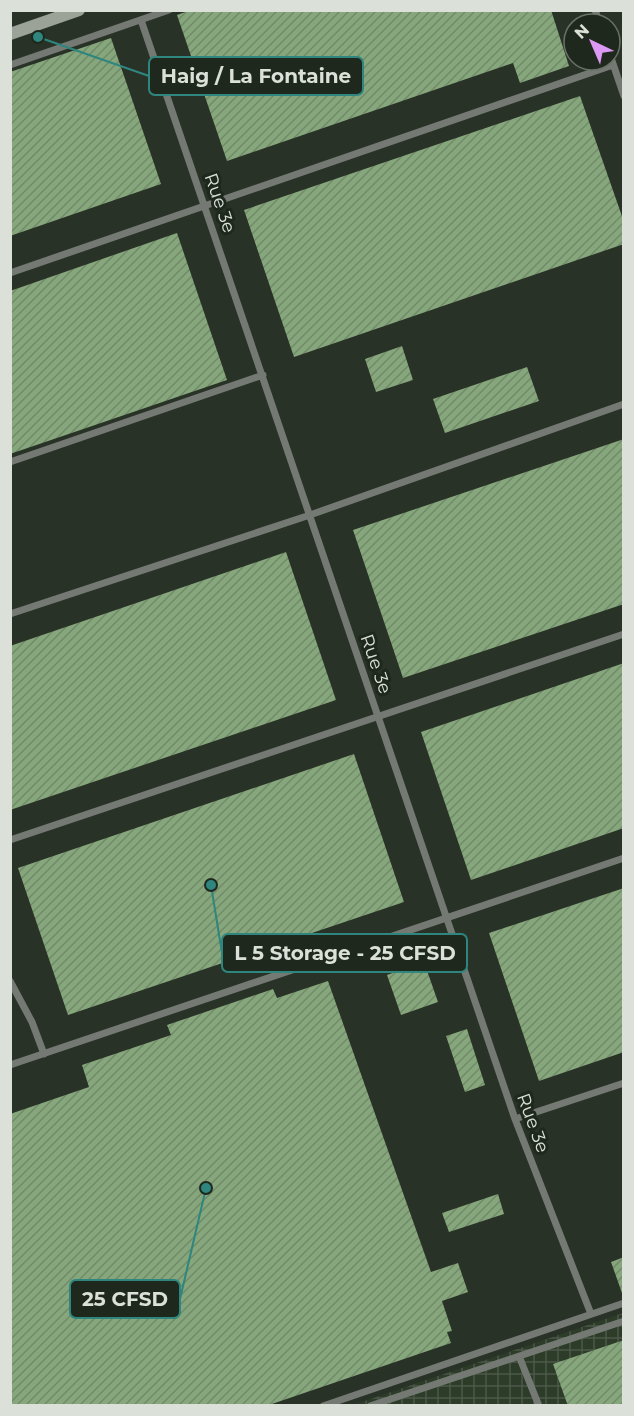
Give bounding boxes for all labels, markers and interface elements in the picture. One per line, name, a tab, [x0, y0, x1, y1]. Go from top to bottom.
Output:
north arrow	[562, 12, 622, 72]
text: N	[571, 20, 593, 43]
callout: Haig / La Fontaine	[149, 57, 363, 95]
text: Haig / La Fontaine	[161, 64, 351, 88]
street label: Rue 3e	[200, 170, 240, 236]
street label: Rue 3e	[356, 631, 396, 697]
callout: L 5 Storage - 25 CFSD	[222, 934, 467, 972]
text: L 5 Storage - 25 CFSD	[234, 941, 456, 965]
street label: Rue 3e	[512, 1090, 554, 1156]
callout: 25 CFSD	[70, 1280, 180, 1318]
text: 25 CFSD	[82, 1287, 168, 1311]

